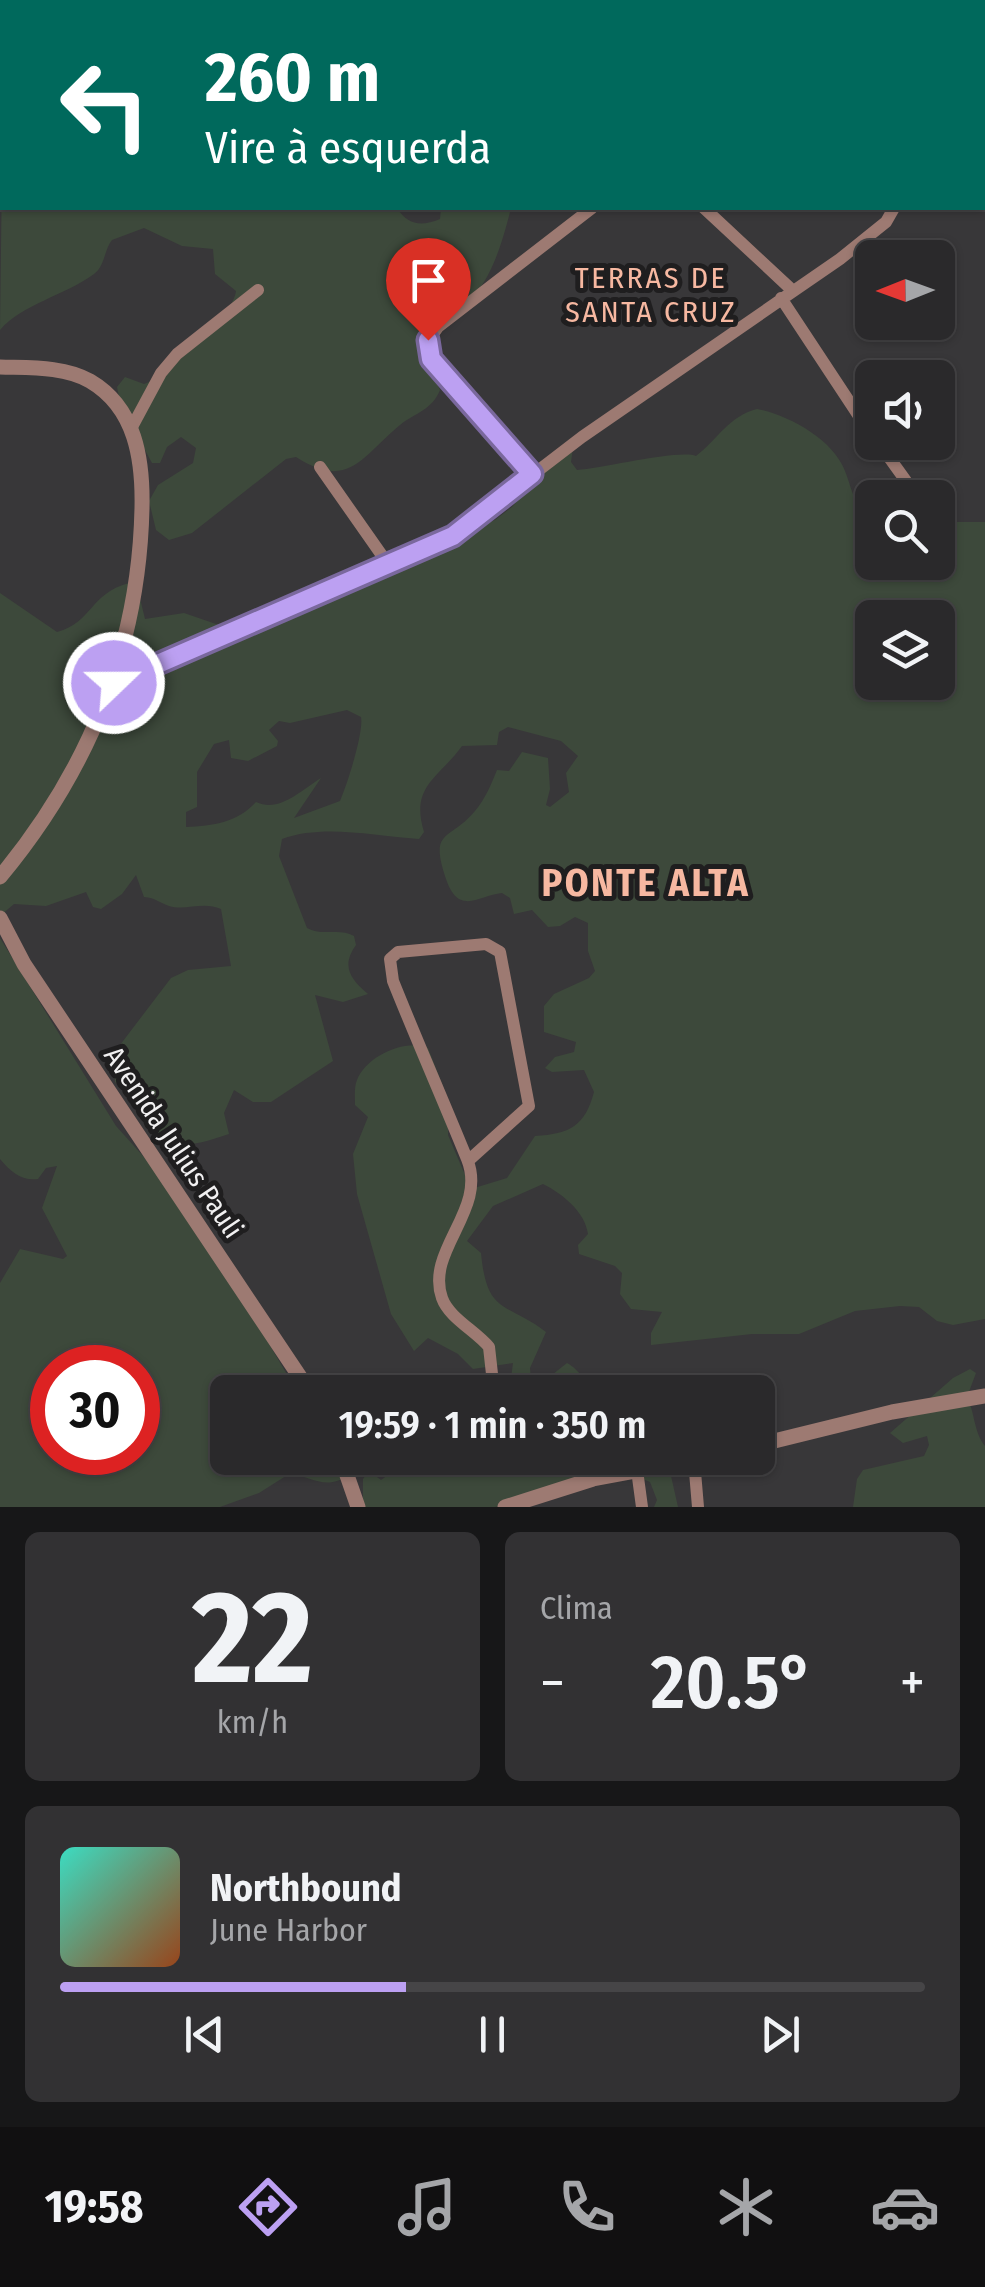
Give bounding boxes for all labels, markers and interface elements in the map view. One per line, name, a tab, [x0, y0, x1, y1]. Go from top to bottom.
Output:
text: 260 m	[205, 36, 380, 120]
icon: left	[40, 40, 170, 170]
text: Vire à esquerda	[205, 121, 491, 175]
pin	[386, 238, 471, 341]
north arrow	[855, 240, 955, 340]
map controls	[855, 240, 955, 700]
icon: arrive	[401, 253, 456, 308]
district label: TERRAS DE SANTA CRUZ	[565, 260, 737, 330]
button: sound	[855, 360, 955, 460]
button: search	[855, 480, 955, 580]
button: layers	[855, 600, 955, 700]
position arrow	[62, 631, 166, 735]
district label: PONTE ALTA	[542, 860, 751, 906]
street label: Avenida Julius Pauli	[97, 1040, 250, 1244]
speed limit sign: 30	[30, 1345, 160, 1475]
text: 19:59 · 1 min · 350 m	[339, 1402, 646, 1448]
text: 22	[192, 1560, 313, 1716]
text: Clima	[540, 1589, 613, 1627]
text: 20.5°	[651, 1638, 814, 1728]
text: −	[540, 1650, 565, 1716]
text: +	[900, 1650, 925, 1716]
text: km/h	[217, 1703, 288, 1741]
text: Northbound	[210, 1865, 402, 1911]
text: June Harbor	[210, 1911, 367, 1949]
icon: previous	[177, 2007, 232, 2062]
icon: pause	[465, 2007, 520, 2062]
icon: next	[753, 2007, 808, 2062]
icon: directions	[233, 2172, 303, 2242]
icon: music	[392, 2172, 462, 2242]
icon: phone	[552, 2172, 622, 2242]
icon: climate	[711, 2172, 781, 2242]
icon: car	[870, 2172, 940, 2242]
text: 19:58	[45, 2180, 144, 2234]

